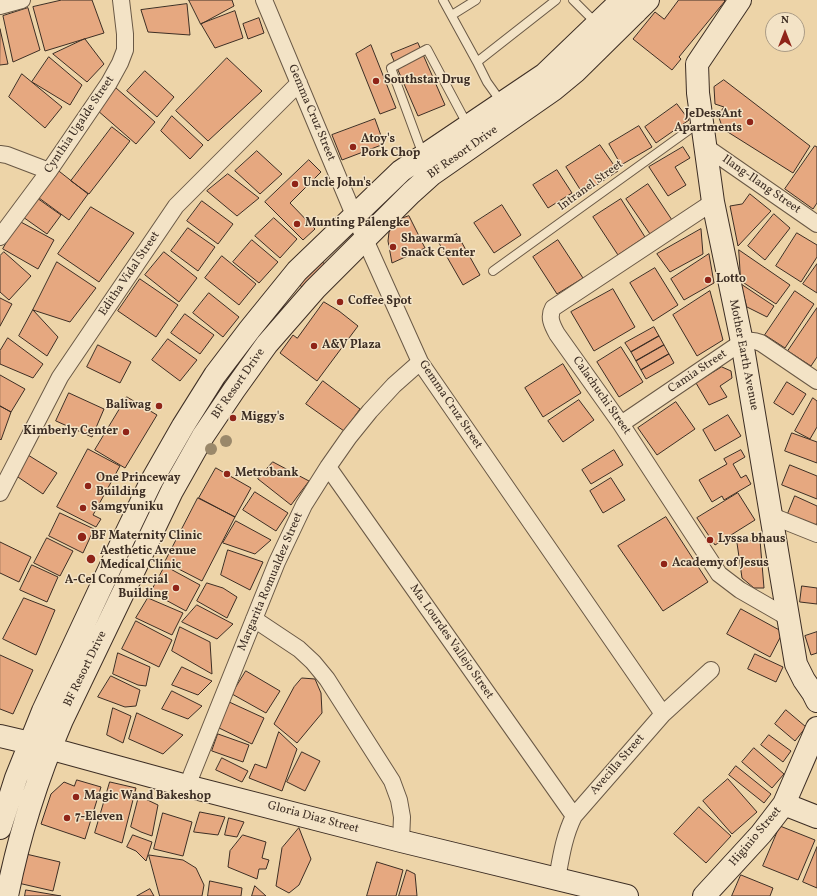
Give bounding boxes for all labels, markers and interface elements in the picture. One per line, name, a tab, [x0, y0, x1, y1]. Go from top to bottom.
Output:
north arrow	[765, 12, 805, 52]
text: N	[781, 13, 789, 28]
street label: Gemma Cruz Street	[284, 63, 338, 163]
street label: Cynthia Ugalde Street	[42, 74, 118, 176]
place label: Southstar Drug	[384, 74, 470, 88]
marker: Southstar Drug	[371, 76, 381, 86]
place label: JeDessAnt Apartments	[674, 108, 742, 136]
marker: JeDessAnt Apartments	[745, 117, 755, 127]
street label: BF Resort Drive	[425, 123, 501, 183]
place label: Atoy's Pork Chop	[361, 133, 420, 161]
marker: Atoy's Pork Chop	[348, 142, 358, 152]
street label: Ilang-Ilang Street	[719, 153, 803, 217]
street label: Intranel Street	[556, 158, 626, 214]
place label: Uncle John's	[303, 177, 371, 191]
marker: Uncle John's	[290, 179, 300, 189]
place label: Munting Palengke	[305, 217, 409, 231]
marker: Munting Palengke	[292, 219, 302, 229]
street label: Editha Vidal Street	[96, 229, 164, 319]
place label: Shawarma Snack Center	[401, 233, 475, 261]
marker: Shawarma Snack Center	[388, 242, 398, 252]
place label: Lotto	[716, 273, 746, 287]
marker: Lotto	[703, 275, 713, 285]
place label: Coffee Spot	[348, 295, 412, 309]
marker: Coffee Spot	[335, 297, 345, 307]
street label: Mother Earth Avenue	[725, 298, 761, 412]
place label: A&V Plaza	[322, 339, 381, 353]
marker: A&V Plaza	[309, 341, 319, 351]
street label: BF Resort Drive	[209, 346, 269, 422]
street label: Camia Street	[666, 347, 730, 397]
street label: Calachuchi Street	[569, 354, 633, 438]
street label: Gemma Cruz Street	[415, 358, 485, 452]
place label: Baliwag	[106, 399, 151, 413]
marker: Baliwag	[154, 401, 164, 411]
place label: Miggy's	[241, 411, 285, 425]
marker: Miggy's	[228, 413, 238, 423]
place label: Kimberly Center	[23, 425, 118, 439]
marker: Kimberly Center	[121, 427, 131, 437]
place label: Metrobank	[235, 467, 298, 481]
marker: Metrobank	[222, 469, 232, 479]
place label: One Princeway Building	[96, 472, 180, 500]
marker: One Princeway Building	[83, 481, 93, 491]
place label: Samgyuniku	[91, 501, 163, 515]
marker: Samgyuniku	[78, 503, 88, 513]
street label: Margarita Romualdez Street	[235, 511, 307, 653]
place label: BF Maternity Clinic	[91, 530, 202, 544]
marker: BF Maternity Clinic	[76, 531, 88, 543]
place label: Lyssa bhaus	[718, 533, 785, 547]
marker: Lyssa bhaus	[705, 535, 715, 545]
place label: Aesthetic Avenue Medical Clinic	[100, 545, 196, 573]
marker: Aesthetic Avenue Medical Clinic	[85, 553, 97, 565]
place label: Academy of Jesus	[672, 557, 769, 571]
marker: Academy of Jesus	[659, 559, 669, 569]
place label: A-Cel Commercial Building	[65, 574, 168, 602]
street label: Ma. Lourdes Vallejo Street	[406, 582, 496, 702]
marker: A-Cel Commercial Building	[171, 583, 181, 593]
street label: BF Resort Drive	[61, 629, 111, 709]
street label: Avecilla Street	[588, 732, 648, 798]
place label: Magic Wand Bakeshop	[84, 790, 211, 804]
marker: Magic Wand Bakeshop	[71, 792, 81, 802]
street label: Gloria Diaz Street	[266, 799, 360, 837]
street label: Higinio Street	[727, 804, 785, 870]
place label: 7-Eleven	[75, 811, 123, 825]
marker: 7-Eleven	[62, 813, 72, 823]

